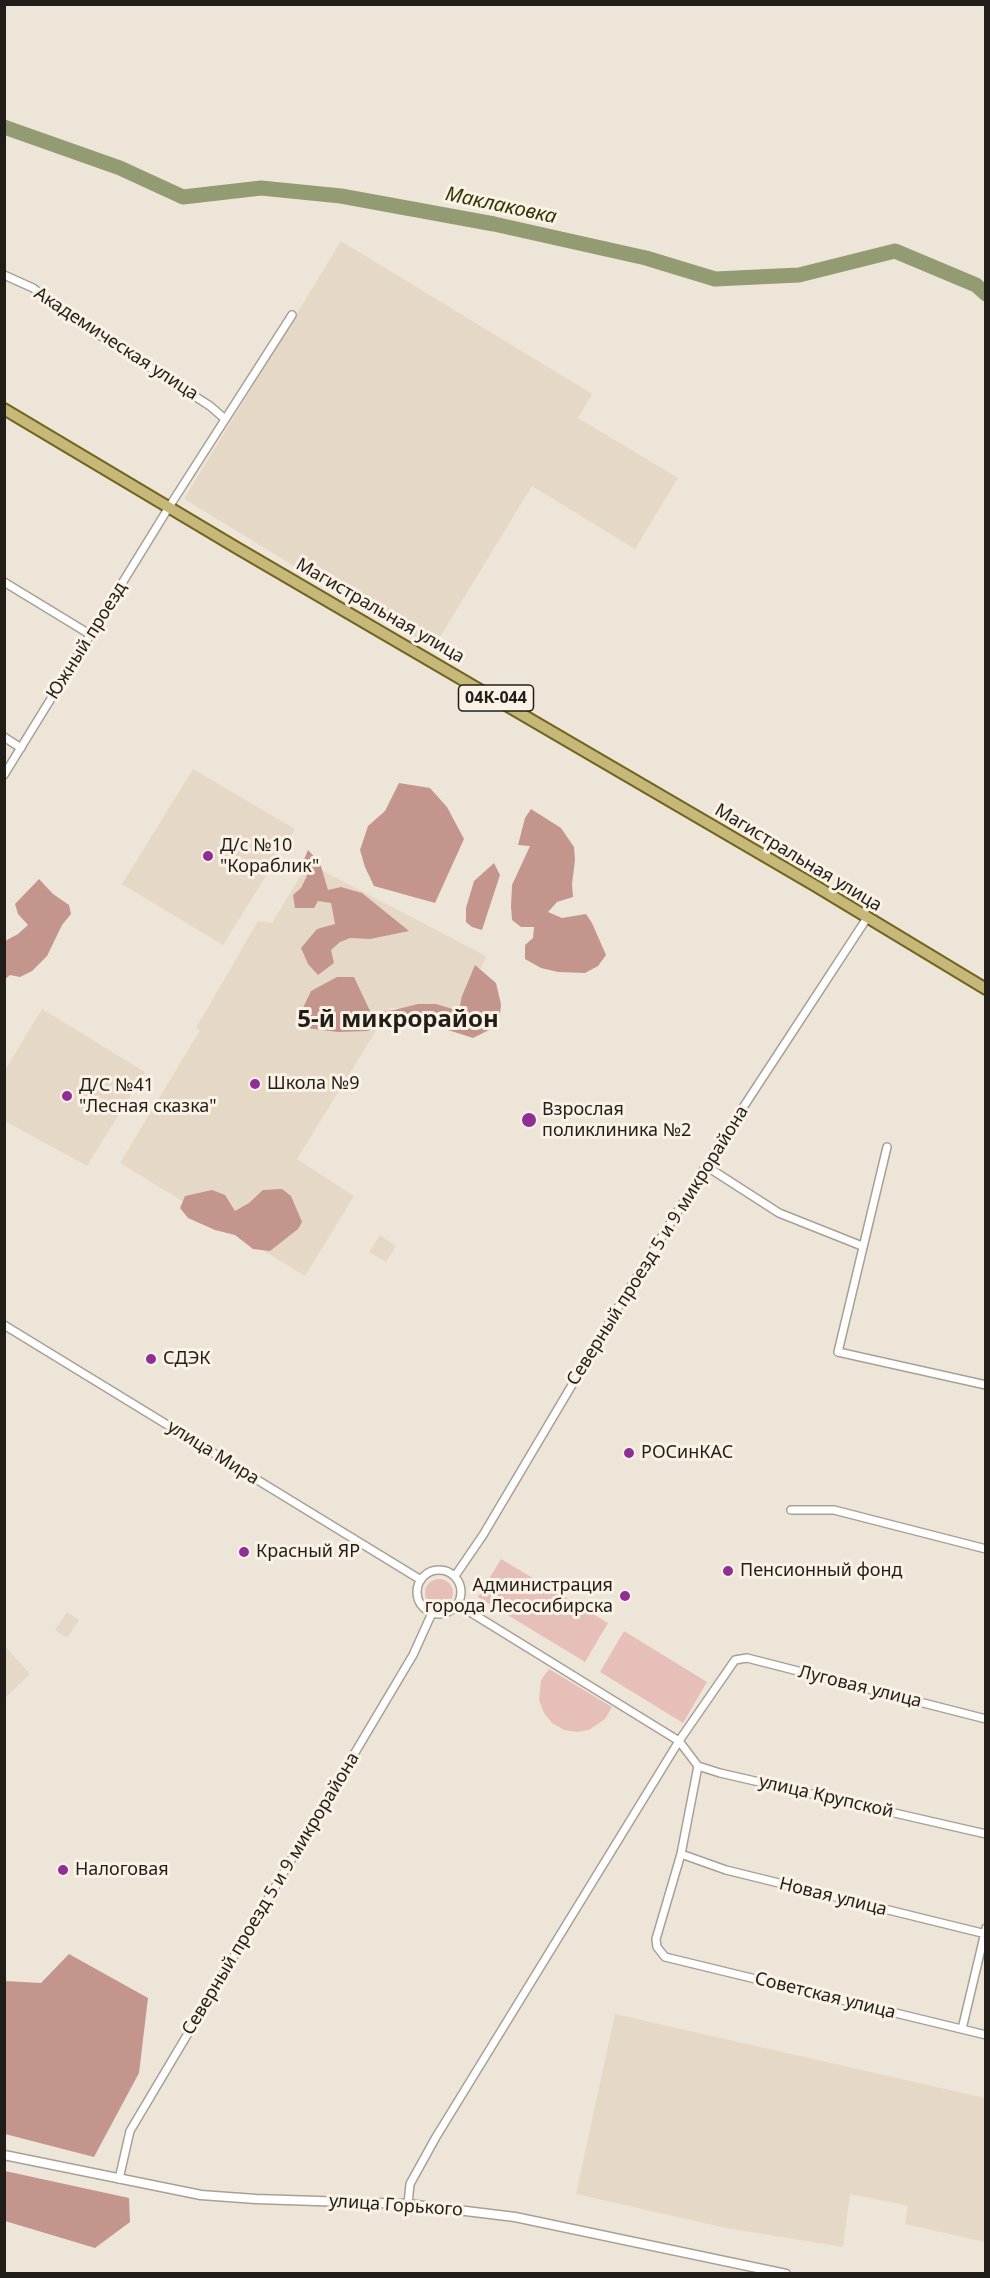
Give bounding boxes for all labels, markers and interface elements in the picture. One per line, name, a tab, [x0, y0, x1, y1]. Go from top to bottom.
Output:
water label: Маклаковка	[443, 183, 559, 229]
street label: Академическая улица	[30, 283, 202, 405]
street label: Магистральная улица	[292, 554, 468, 668]
street label: Южный проезд	[42, 578, 132, 704]
road number: 04К-044	[458, 685, 534, 711]
street label: Магистральная улица	[711, 800, 885, 916]
place label: Д/с №10 "Кораблик"	[220, 835, 319, 878]
marker: Д/с №10 "Кораблик"	[201, 849, 215, 863]
district label: 5-й микрорайон	[297, 1006, 499, 1034]
place label: Школа №9	[267, 1073, 359, 1095]
place label: Д/С №41 "Лесная сказка"	[79, 1075, 217, 1118]
marker: Школа №9	[248, 1077, 262, 1091]
marker: Д/С №41 "Лесная сказка"	[60, 1089, 74, 1103]
place label: Взрослая поликлиника №2	[542, 1099, 691, 1142]
street label: Северный проезд 5 и 9 микрорайона	[563, 1102, 753, 1390]
marker: Взрослая поликлиника №2	[520, 1111, 538, 1129]
place label: СДЭК	[163, 1348, 211, 1370]
marker: СДЭК	[144, 1352, 158, 1366]
street label: улица Мира	[163, 1416, 263, 1490]
place label: РОСинКАС	[641, 1442, 733, 1464]
marker: РОСинКАС	[622, 1446, 636, 1460]
place label: Красный ЯР	[256, 1541, 360, 1563]
marker: Красный ЯР	[237, 1545, 251, 1559]
place label: Пенсионный фонд	[740, 1560, 902, 1582]
marker: Пенсионный фонд	[721, 1564, 735, 1578]
place label: Администрация города Лесосибирска	[425, 1575, 613, 1618]
marker: Администрация города Лесосибирска	[618, 1589, 632, 1603]
street label: Луговая улица	[796, 1661, 924, 1713]
street label: Северный проезд 5 и 9 микрорайона	[178, 1749, 364, 2039]
street label: улица Крупской	[757, 1771, 895, 1823]
place label: Налоговая	[75, 1859, 169, 1881]
marker: Налоговая	[56, 1863, 70, 1877]
street label: Новая улица	[777, 1873, 889, 1921]
street label: Советская улица	[752, 1968, 898, 2024]
street label: улица Горького	[328, 2191, 464, 2221]

